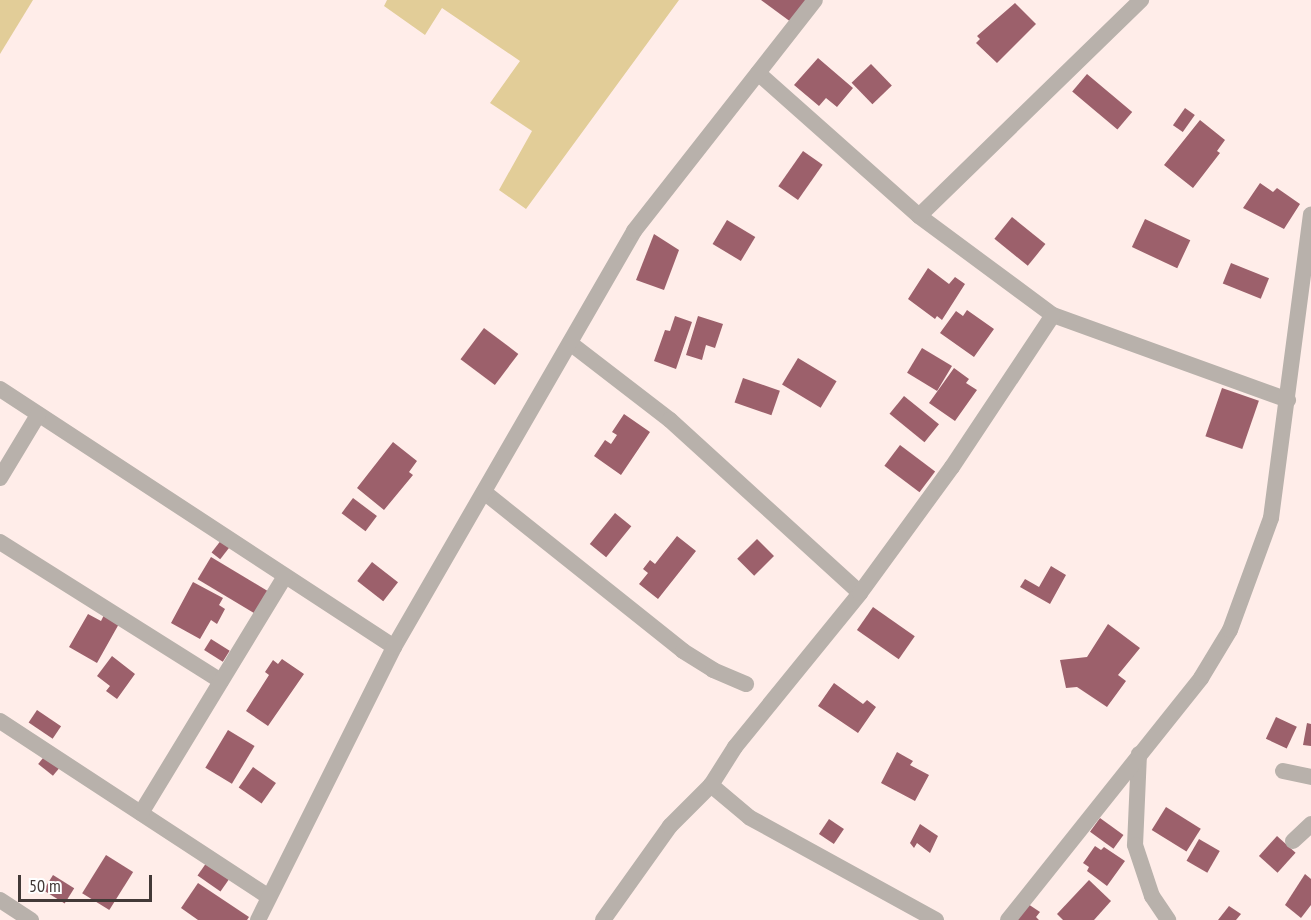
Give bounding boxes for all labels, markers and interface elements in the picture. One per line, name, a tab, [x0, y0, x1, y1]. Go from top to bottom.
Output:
scale bar	[21, 863, 154, 901]
text: 50 m	[29, 874, 61, 897]

